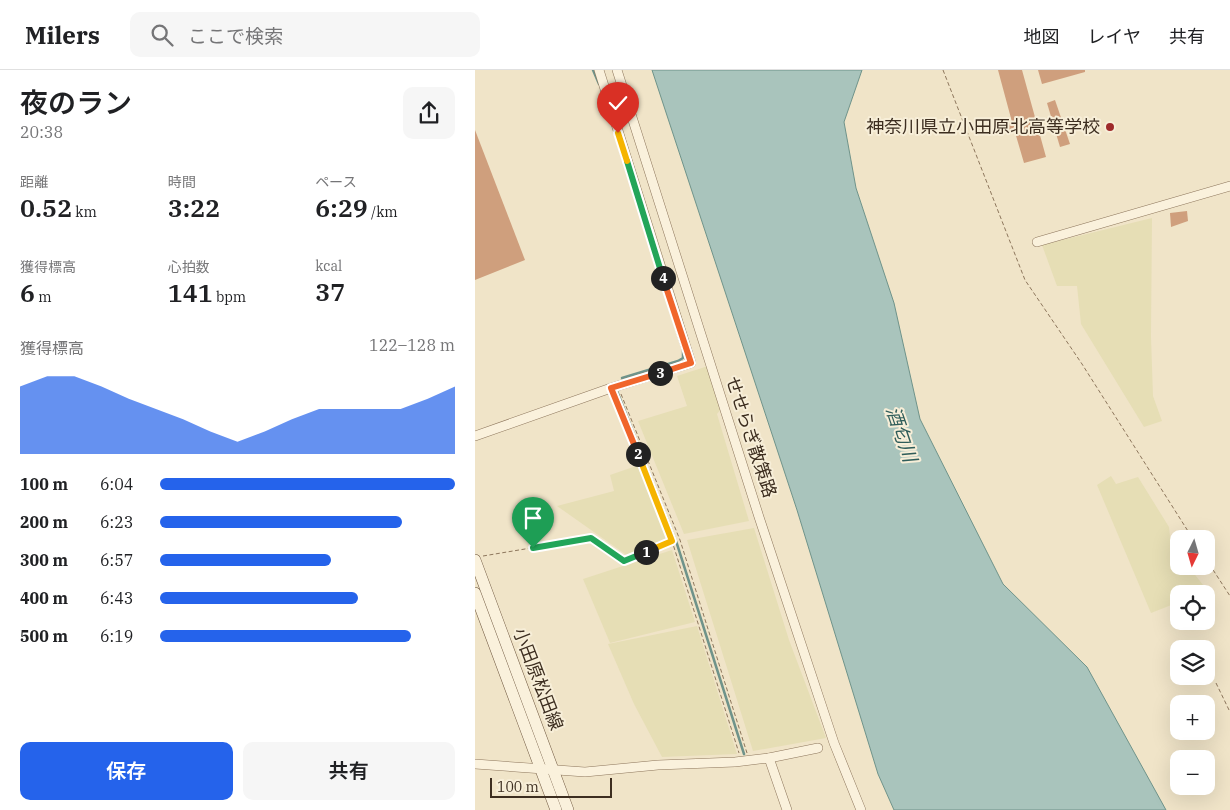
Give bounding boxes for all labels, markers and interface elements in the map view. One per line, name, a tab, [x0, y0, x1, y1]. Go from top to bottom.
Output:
search box	[130, 12, 480, 57]
text: Milers	[25, 19, 100, 51]
icon: search	[148, 21, 176, 49]
text: ここで検索	[188, 24, 283, 48]
text: 地図	[1024, 25, 1060, 48]
text: レイヤ	[1088, 25, 1141, 48]
text: 共有	[1169, 25, 1205, 48]
pin	[597, 82, 639, 133]
text: 夜のラン	[20, 84, 132, 121]
button: share	[403, 87, 455, 139]
icon: check	[604, 89, 632, 117]
place label: 神奈川県立小田原北高等学校	[866, 115, 1100, 138]
marker: 神奈川県立小田原北高等学校	[1104, 121, 1116, 133]
text: 20:38	[20, 122, 63, 142]
text: 距離	[20, 173, 48, 191]
text: 時間	[168, 173, 196, 191]
text: ペース	[315, 173, 357, 191]
text: 0.52	[20, 191, 72, 224]
text: 3:22	[168, 191, 220, 224]
text: 6:29	[315, 191, 368, 224]
text: km	[72, 203, 97, 221]
text: /km	[368, 203, 398, 221]
text: kcal	[315, 257, 342, 275]
text: 獲得標高	[20, 258, 76, 276]
text: 心拍数	[168, 258, 210, 276]
pin: 4	[651, 266, 675, 290]
text: 4	[659, 269, 668, 287]
text: 37	[315, 275, 345, 308]
text: 6	[20, 276, 35, 309]
text: 141	[168, 276, 213, 309]
text: m	[35, 288, 52, 306]
text: bpm	[213, 288, 246, 306]
text: 122–128 m	[369, 335, 455, 355]
text: 獲得標高	[20, 338, 84, 358]
pin: 3	[647, 360, 673, 386]
text: 3	[656, 364, 665, 382]
street label: せせらぎ散策路	[721, 373, 782, 500]
water label: 酒匂川	[881, 403, 923, 467]
pin: 2	[625, 442, 651, 466]
text: 2	[634, 445, 643, 463]
text: 100 m	[20, 474, 68, 494]
text: 6:04	[100, 474, 133, 494]
pin	[512, 497, 554, 548]
icon: arrive	[519, 504, 547, 532]
text: 200 m	[20, 512, 68, 532]
text: 6:23	[100, 512, 133, 532]
north arrow	[1170, 530, 1215, 575]
map controls	[1170, 530, 1215, 795]
pin: 1	[633, 540, 659, 564]
text: 1	[642, 543, 651, 561]
text: 300 m	[20, 550, 68, 570]
text: 6:57	[100, 550, 133, 570]
button: locate	[1170, 585, 1215, 630]
text: 400 m	[20, 588, 68, 608]
text: 6:43	[100, 588, 133, 608]
street label: 小田原松田線	[508, 624, 569, 733]
text: 500 m	[20, 626, 68, 646]
text: 6:19	[100, 626, 133, 646]
button: layers	[1170, 640, 1215, 685]
button: +	[1170, 695, 1215, 740]
button: 保存	[20, 742, 233, 800]
button: 共有	[243, 742, 455, 800]
button: −	[1170, 750, 1215, 795]
scale bar	[490, 775, 613, 798]
text: 100 m	[497, 778, 539, 796]

